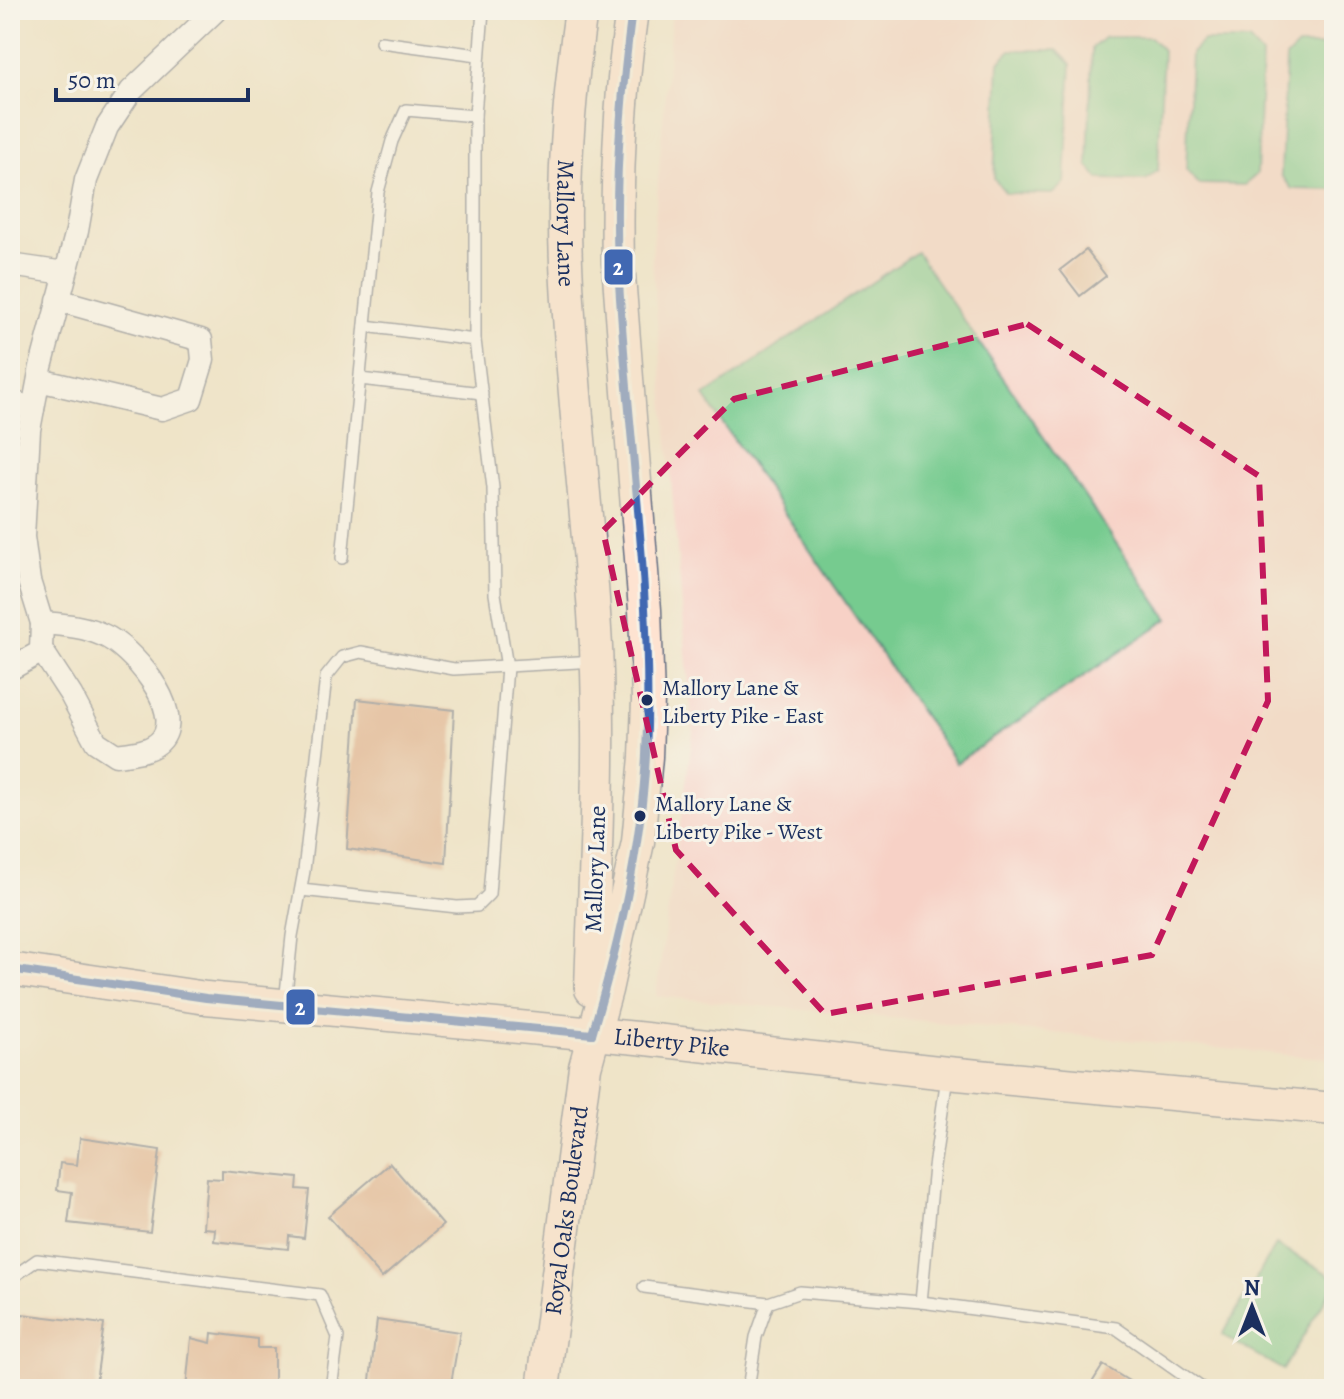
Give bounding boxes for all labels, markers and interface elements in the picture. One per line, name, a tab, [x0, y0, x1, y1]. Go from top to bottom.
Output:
scale bar	[56, 52, 248, 102]
text: 50 m	[68, 64, 116, 96]
street label: Mallory Lane	[549, 159, 583, 288]
line badge: 2	[603, 248, 634, 286]
text: 2	[613, 253, 624, 283]
place label: Mallory Lane & Liberty Pike - East	[662, 673, 824, 731]
marker: Mallory Lane & Liberty Pike - East	[639, 692, 655, 708]
place label: Mallory Lane & Liberty Pike - West	[655, 789, 823, 847]
street label: Mallory Lane	[577, 805, 613, 933]
marker: Mallory Lane & Liberty Pike - West	[632, 808, 648, 824]
line badge: 2	[285, 988, 316, 1026]
text: 2	[295, 993, 306, 1023]
street label: Liberty Pike	[612, 1020, 731, 1064]
street label: Royal Oaks Boulevard	[537, 1104, 596, 1317]
north arrow	[1212, 1267, 1292, 1347]
text: N	[1244, 1273, 1260, 1303]

